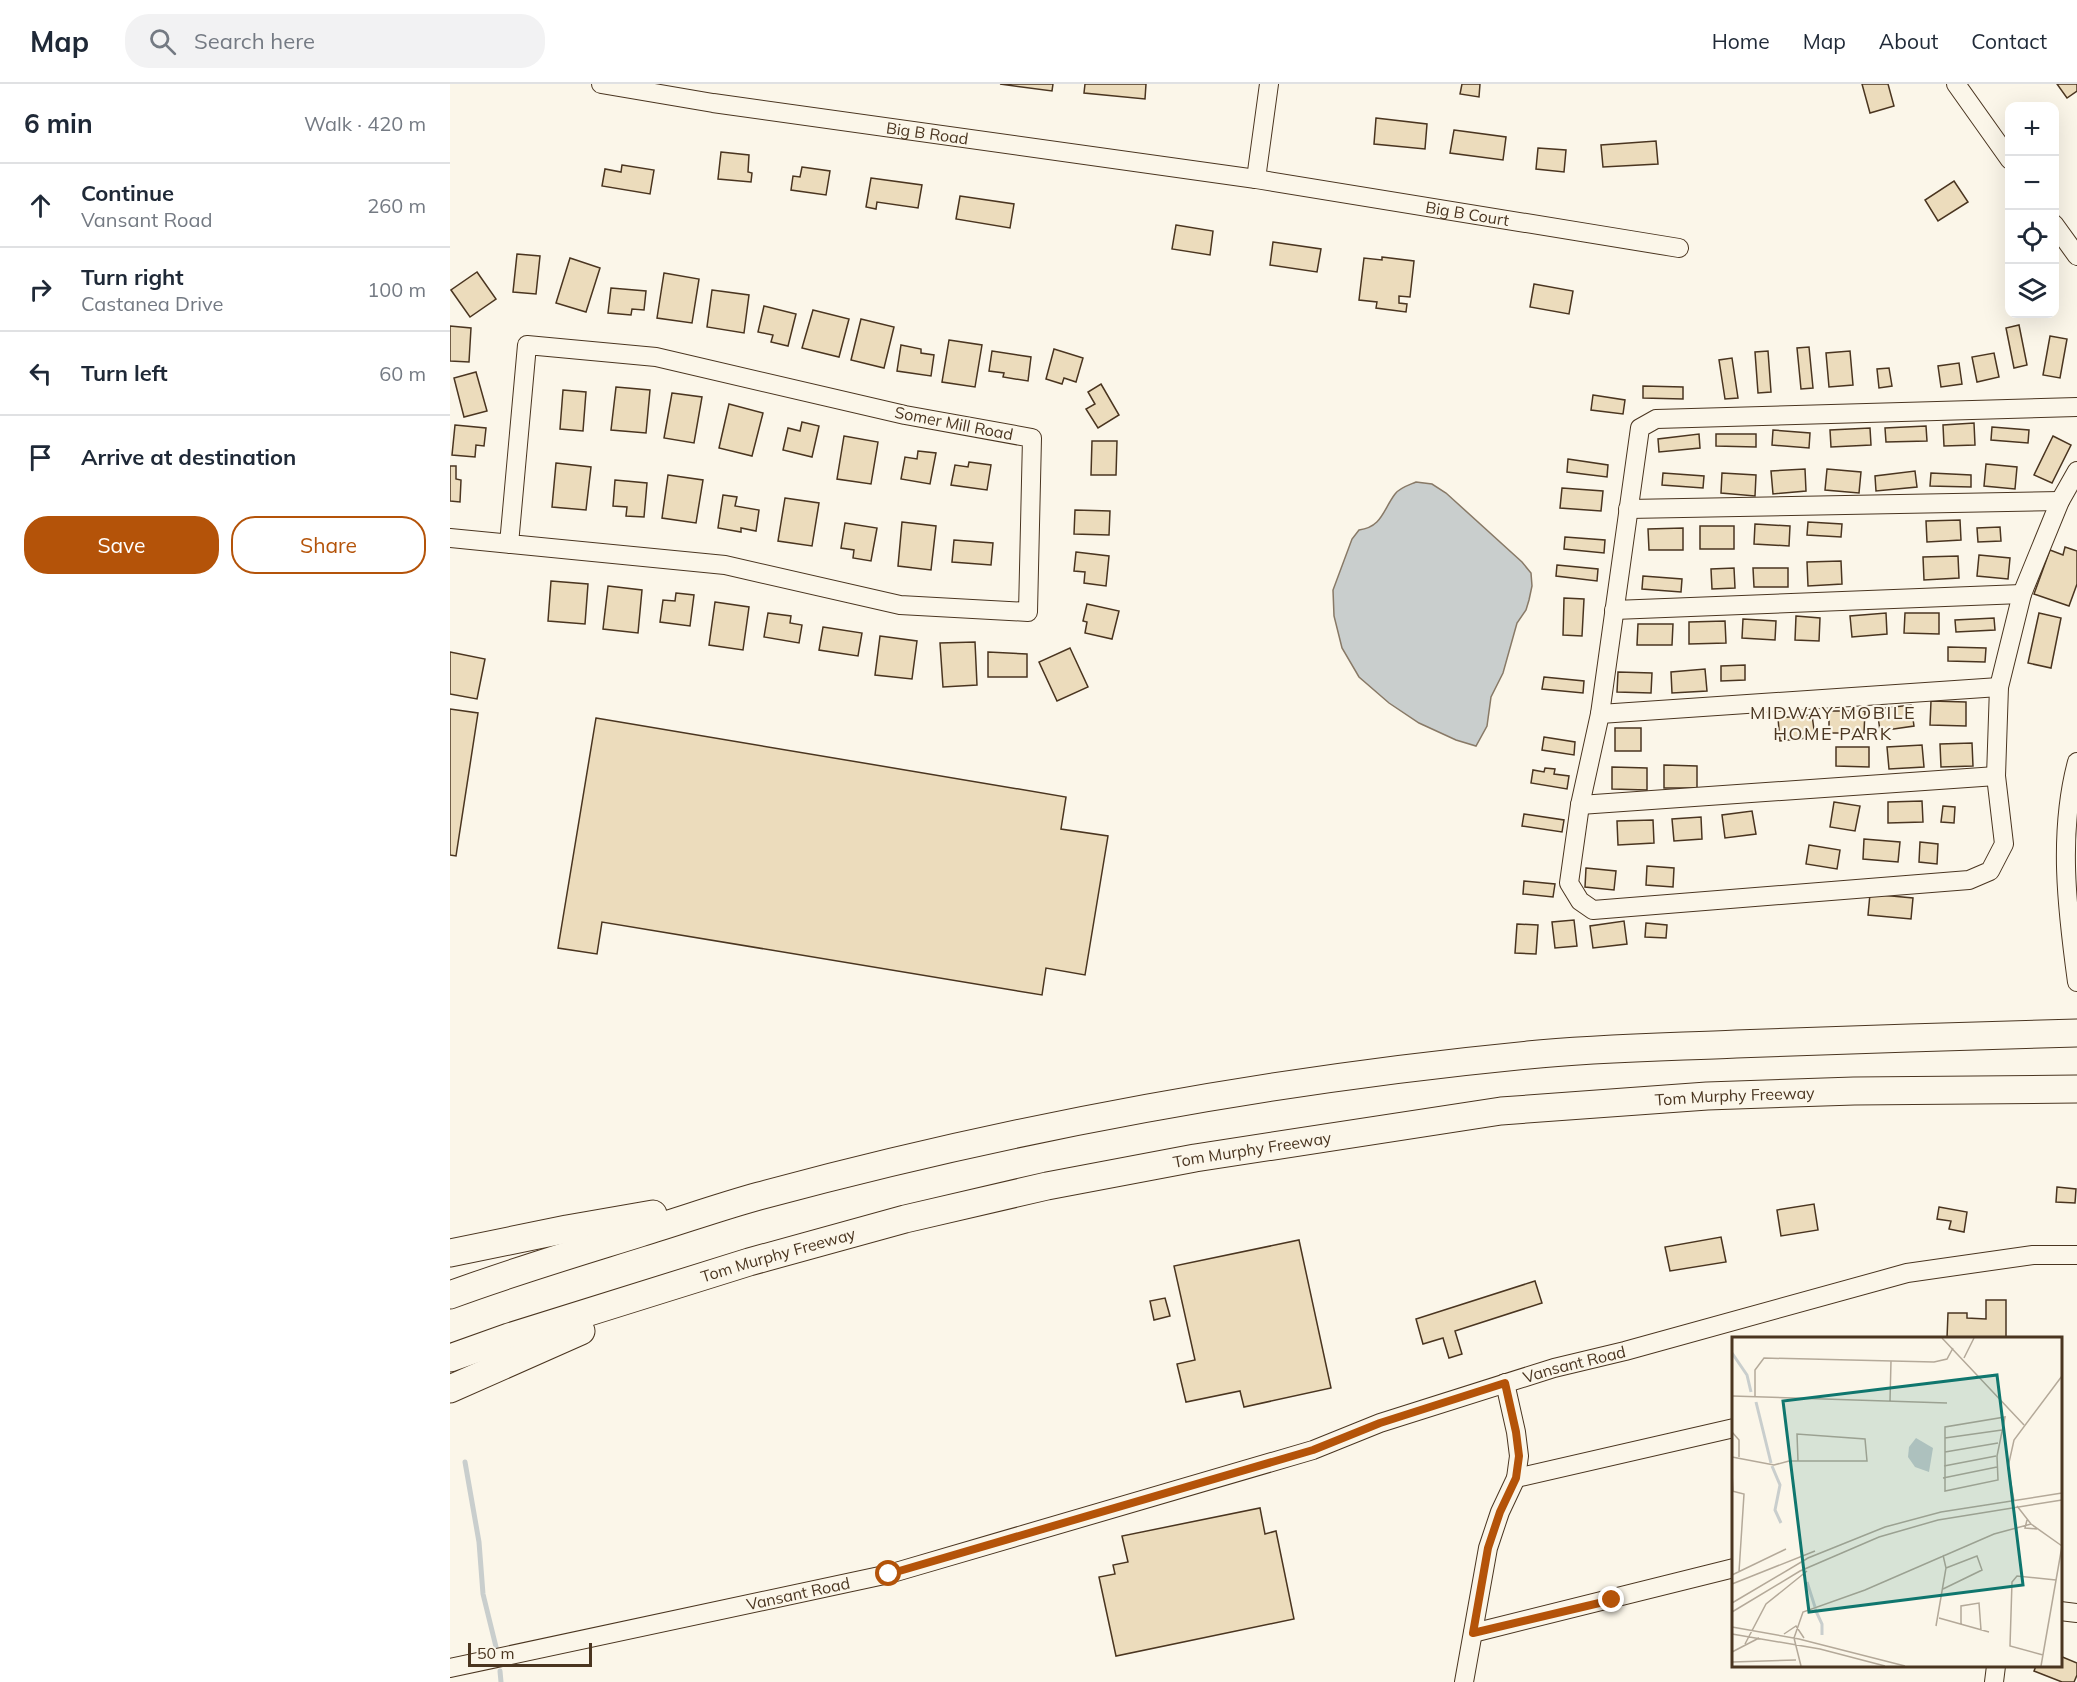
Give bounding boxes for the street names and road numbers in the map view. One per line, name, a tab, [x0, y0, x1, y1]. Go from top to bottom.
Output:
street label: Big B Road	[885, 117, 970, 149]
street label: Big B Court	[1424, 197, 1511, 230]
street label: Somer Mill Road	[893, 402, 1015, 444]
street label: Tom Murphy Freeway	[1654, 1082, 1815, 1110]
street label: Tom Murphy Freeway	[1171, 1127, 1333, 1172]
street label: Tom Murphy Freeway	[698, 1223, 858, 1286]
street label: Vansant Road	[1520, 1341, 1628, 1387]
street label: Vansant Road	[745, 1573, 852, 1614]

